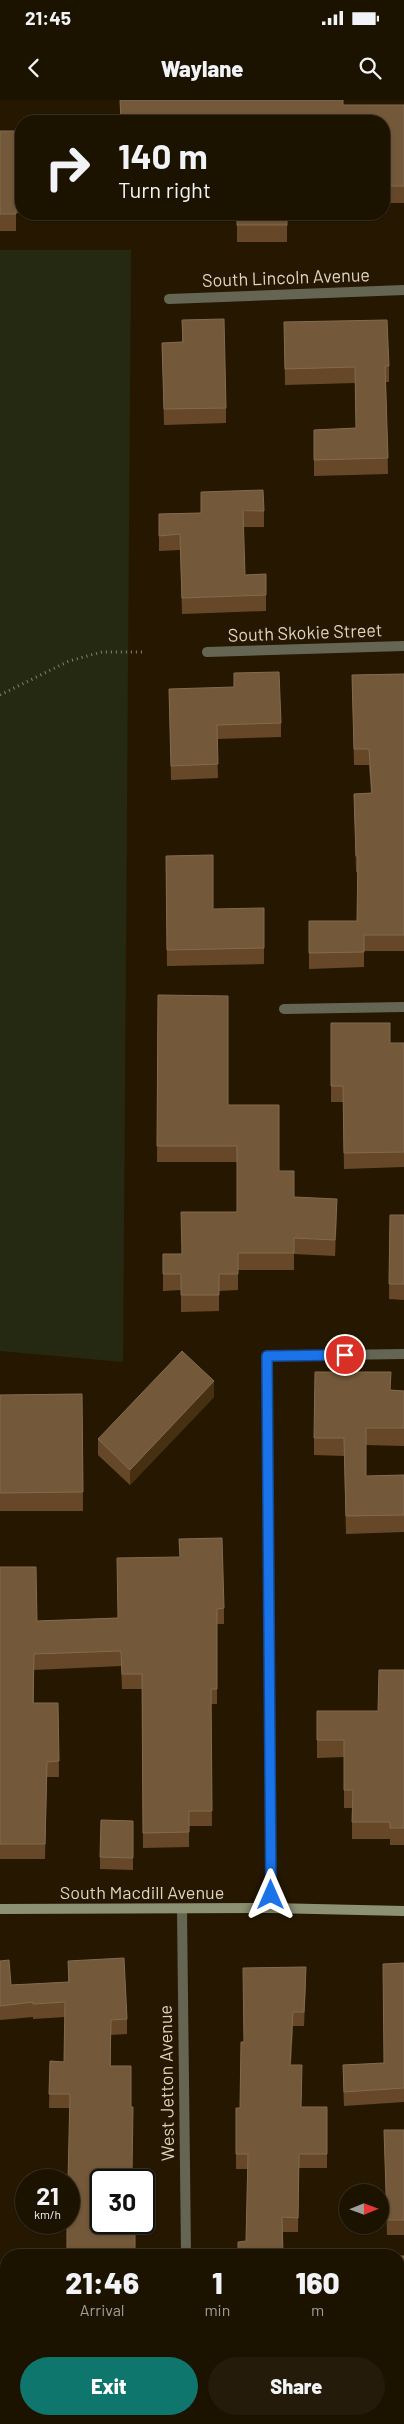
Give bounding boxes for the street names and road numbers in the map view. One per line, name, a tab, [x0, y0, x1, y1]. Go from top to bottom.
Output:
street label: South Lincoln Avenue	[202, 263, 370, 291]
street label: South Skokie Street	[227, 618, 383, 646]
street label: South Macdill Avenue	[60, 1881, 224, 1903]
street label: West Jetton Avenue	[154, 2005, 178, 2161]

